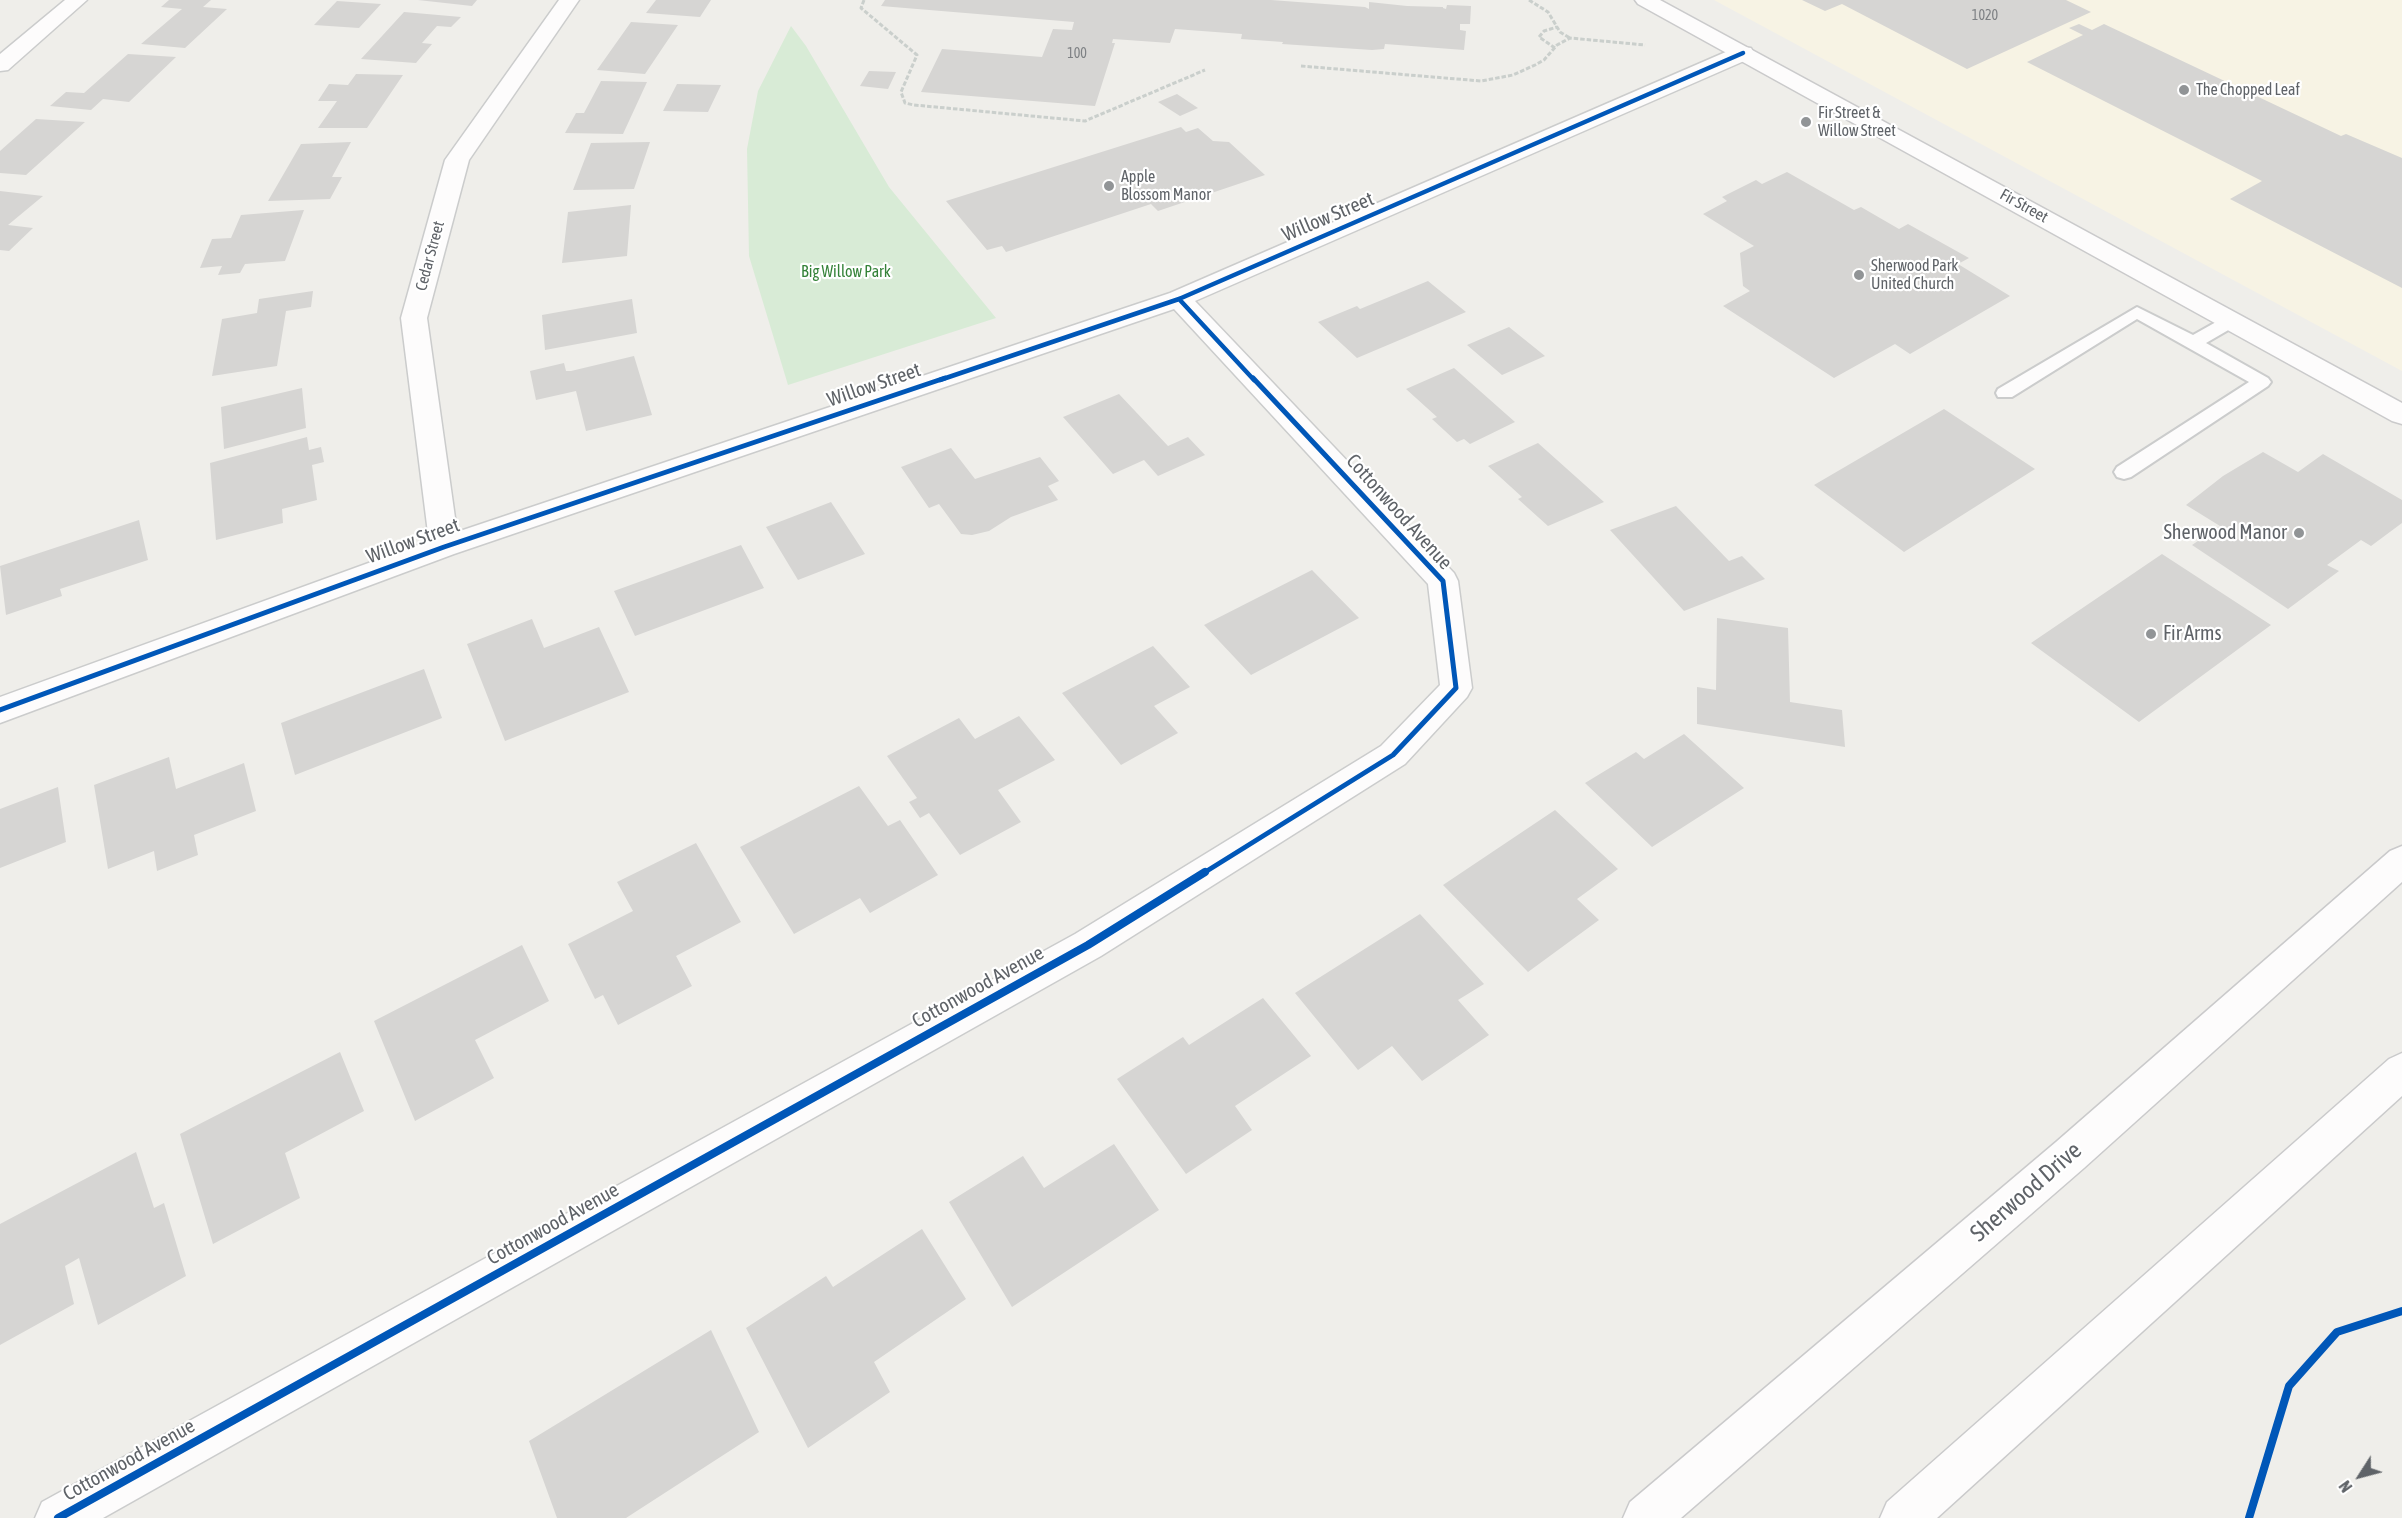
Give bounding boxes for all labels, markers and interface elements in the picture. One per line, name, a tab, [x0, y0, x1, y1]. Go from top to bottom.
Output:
house number: 1020	[1972, 8, 1998, 24]
house number: 100	[1067, 46, 1087, 62]
place label: The Chopped Leaf	[2196, 80, 2300, 100]
marker: The Chopped Leaf	[2177, 83, 2191, 97]
place label: Fir Street & Willow Street	[1818, 103, 1896, 141]
marker: Fir Street & Willow Street	[1799, 115, 1813, 129]
place label: Apple Blossom Manor	[1121, 167, 1211, 205]
marker: Apple Blossom Manor	[1102, 179, 1116, 193]
street label: Fir Street	[1997, 185, 2051, 227]
street label: Willow Street	[1279, 187, 1377, 247]
street label: Cedar Street	[411, 219, 449, 293]
place label: Sherwood Park United Church	[1871, 256, 1958, 294]
park label: Big Willow Park	[801, 262, 891, 282]
marker: Sherwood Park United Church	[1852, 268, 1866, 282]
street label: Willow Street	[824, 358, 924, 412]
street label: Cottonwood Avenue	[1341, 449, 1457, 575]
street label: Willow Street	[363, 513, 463, 569]
place label: Sherwood Manor	[2163, 521, 2287, 545]
marker: Sherwood Manor	[2292, 526, 2306, 540]
place label: Fir Arms	[2163, 622, 2221, 646]
marker: Fir Arms	[2144, 627, 2158, 641]
street label: Cottonwood Avenue	[908, 941, 1048, 1033]
street label: Sherwood Drive	[1965, 1136, 2087, 1248]
street label: Cottonwood Avenue	[483, 1178, 623, 1270]
street label: Cottonwood Avenue	[59, 1414, 199, 1506]
north arrow	[2330, 1446, 2390, 1506]
text: N	[2335, 1477, 2356, 1496]

